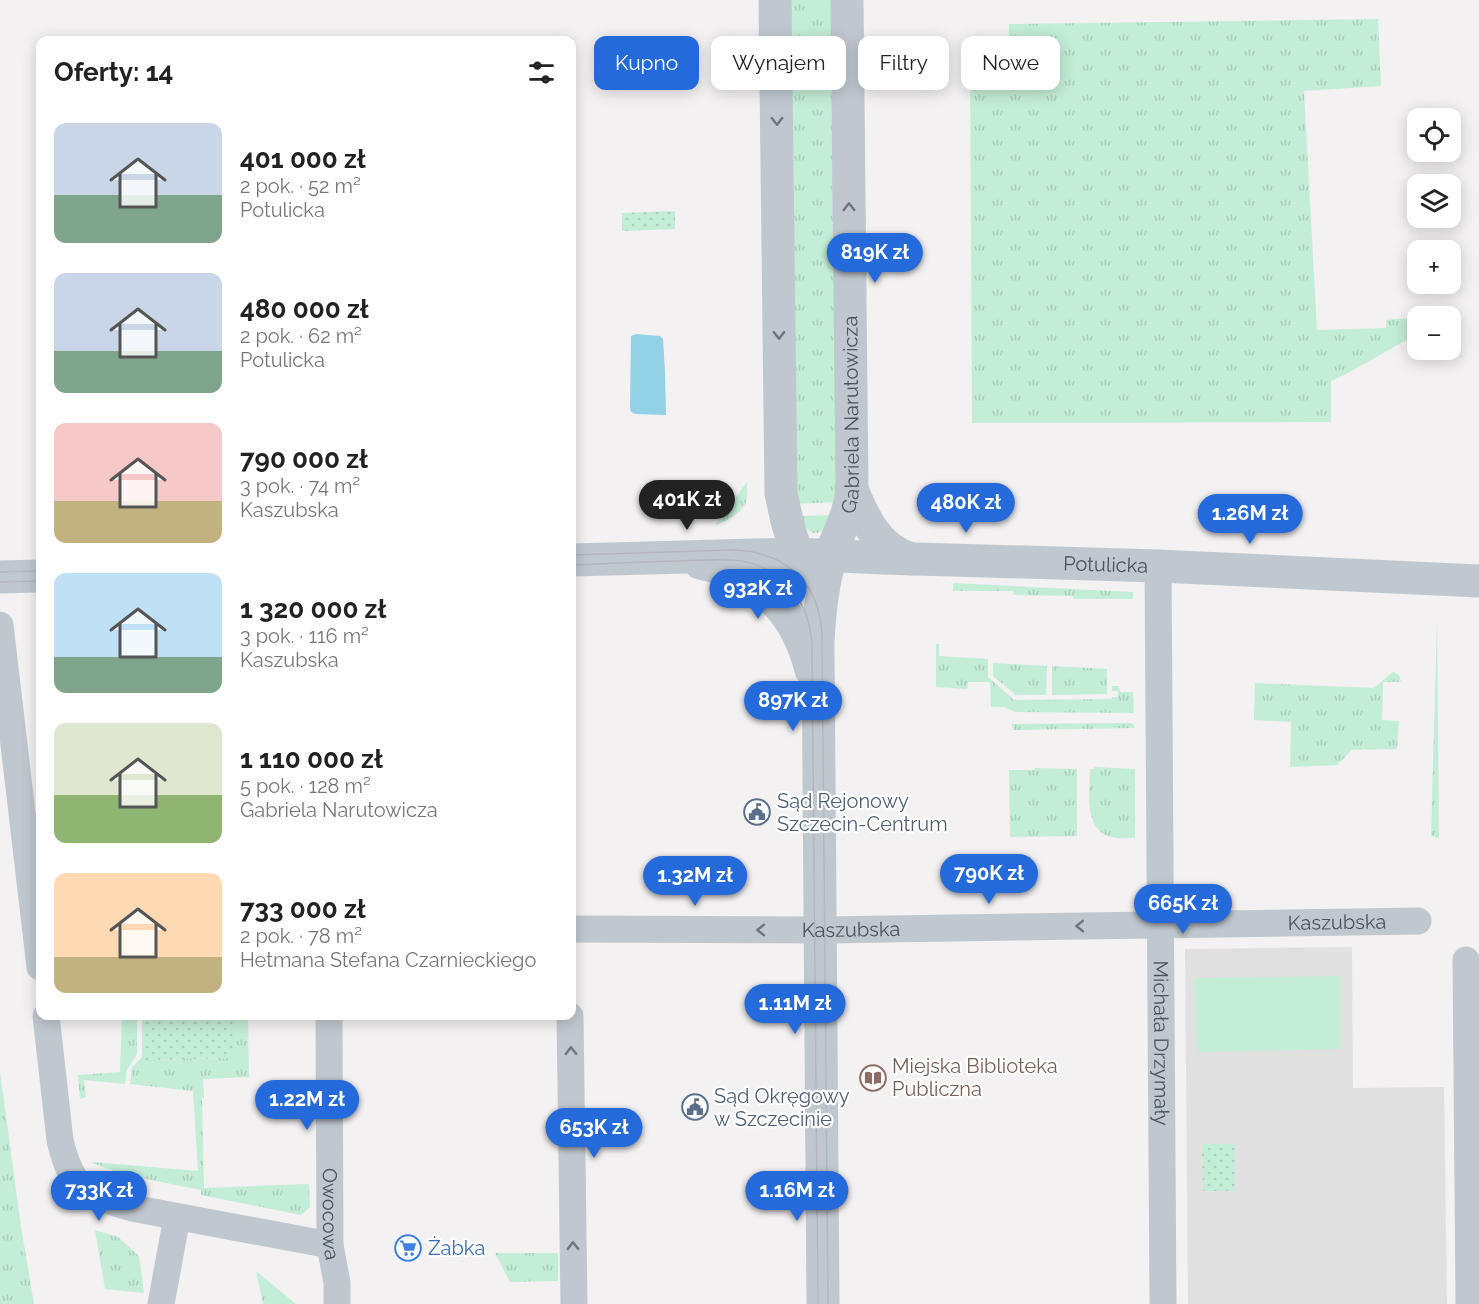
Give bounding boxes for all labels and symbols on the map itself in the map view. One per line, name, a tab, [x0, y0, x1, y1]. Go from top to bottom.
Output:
one-way arrow	[771, 117, 783, 126]
one-way arrow	[843, 203, 855, 212]
pin: 819K zł	[820, 233, 930, 284]
street label: Gabriela Narutowicza	[836, 316, 864, 516]
one-way arrow	[773, 331, 786, 340]
pin: 401K zł	[632, 480, 742, 531]
pin: 480K zł	[911, 483, 1021, 534]
pin: 1.26M zł	[1188, 494, 1312, 545]
street label: Potulicka	[1063, 551, 1149, 578]
pin: 932K zł	[703, 569, 813, 620]
pin: 897K zł	[738, 681, 848, 732]
place label: Sąd Rejonowy Szczecin-Centrum	[777, 789, 948, 836]
public building icon: Sąd Rejonowy Szczecin-Centrum	[742, 797, 772, 827]
pin: 790K zł	[934, 854, 1044, 905]
pin: 1.32M zł	[633, 856, 757, 907]
pin: 665K zł	[1128, 884, 1238, 935]
street label: Kaszubska	[1287, 909, 1386, 935]
street label: Kaszubska	[802, 917, 901, 942]
one-way arrow	[1076, 920, 1085, 932]
one-way arrow	[756, 924, 765, 936]
street label: Michała Drzymały	[1149, 960, 1174, 1126]
pin: 1.11M zł	[733, 984, 857, 1035]
one-way arrow	[565, 1046, 577, 1055]
place label: Miejska Biblioteka Publiczna	[892, 1054, 1058, 1101]
library icon: Miejska Biblioteka Publiczna	[858, 1063, 888, 1093]
pin: 1.22M zł	[245, 1080, 369, 1131]
place label: Sąd Okręgowy w Szczecinie	[714, 1084, 850, 1131]
public building icon: Sąd Okręgowy w Szczecinie	[680, 1092, 710, 1122]
pin: 653K zł	[539, 1108, 649, 1159]
street label: Owocowa	[318, 1168, 345, 1262]
pin: 733K zł	[44, 1171, 154, 1222]
pin: 1.16M zł	[735, 1171, 859, 1222]
supermarket icon: Żabka	[393, 1233, 423, 1263]
place label: Żabka	[428, 1235, 485, 1260]
one-way arrow	[567, 1241, 579, 1250]

